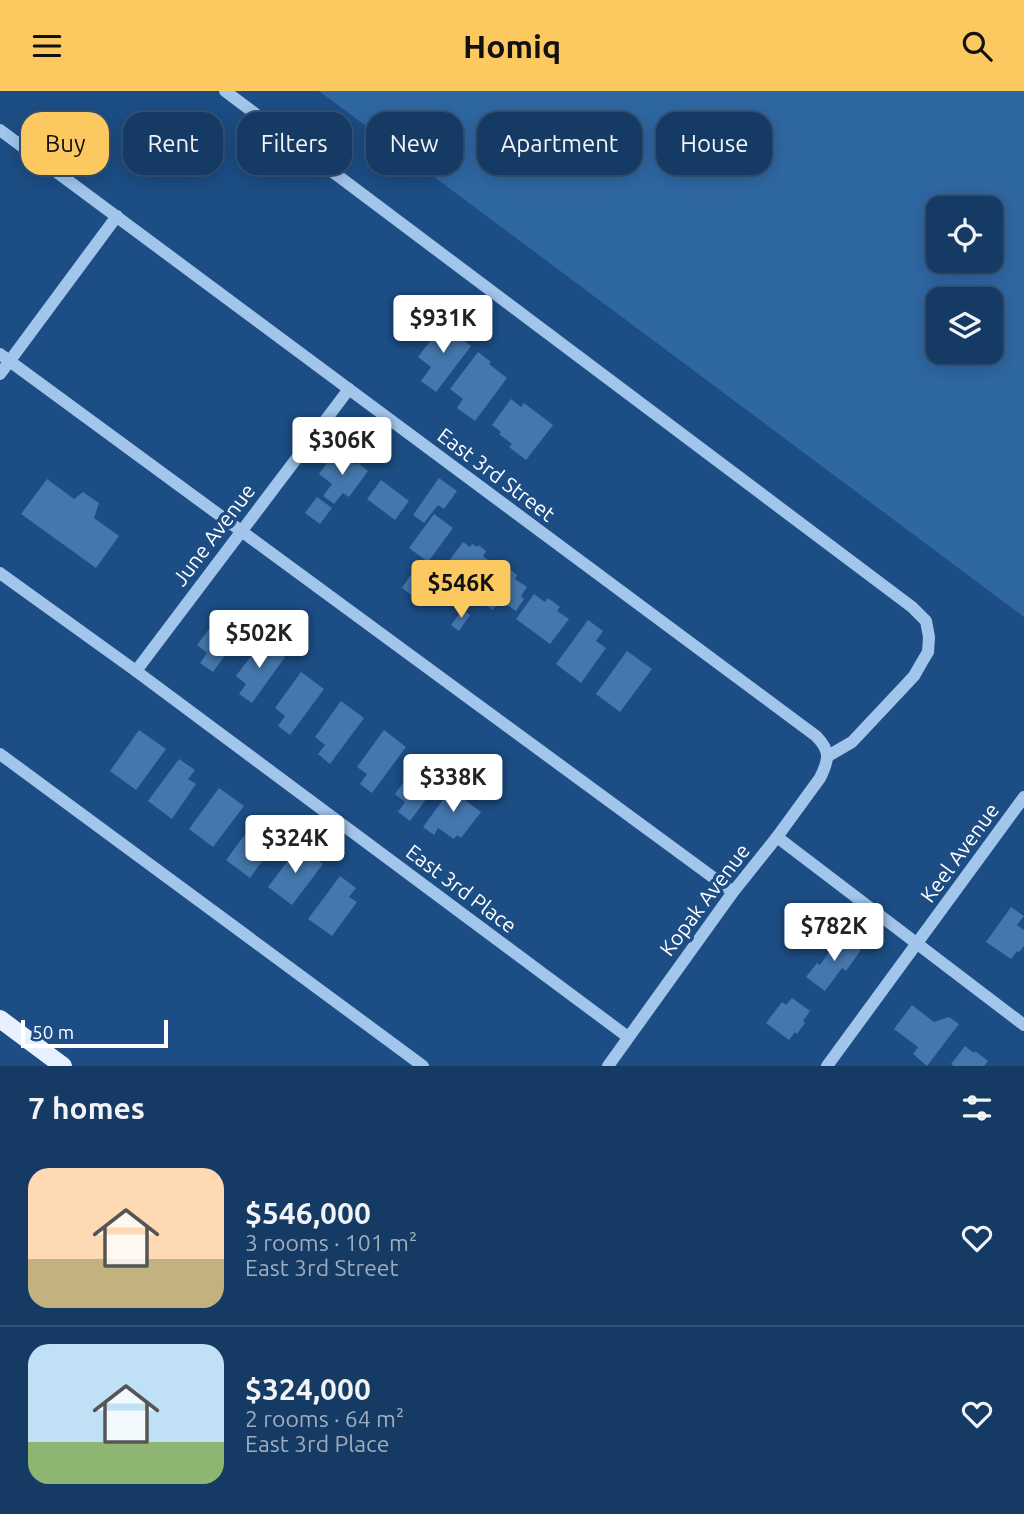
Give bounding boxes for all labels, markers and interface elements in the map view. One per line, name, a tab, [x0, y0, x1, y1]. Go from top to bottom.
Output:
icon: menu	[28, 27, 66, 65]
icon: search	[958, 27, 996, 65]
text: Homiq	[463, 28, 561, 64]
chip: Buy	[21, 112, 109, 175]
chip: Rent	[123, 112, 223, 175]
chip: Filters	[237, 112, 352, 175]
chip: New	[366, 112, 463, 175]
chip: Apartment	[477, 112, 642, 175]
chip: House	[656, 112, 772, 175]
map controls	[926, 196, 1003, 364]
button: locate	[926, 196, 1003, 273]
button: layers	[926, 287, 1003, 364]
pin: $931K	[394, 295, 492, 355]
text: $931K	[409, 305, 477, 330]
pin: $306K	[293, 417, 391, 477]
street label: East 3rd Street	[433, 422, 560, 526]
text: $306K	[308, 427, 376, 452]
street label: June Avenue	[167, 479, 259, 590]
pin: $546K	[412, 561, 510, 620]
text: $546K	[427, 570, 495, 595]
pin: $502K	[210, 611, 308, 670]
text: $502K	[225, 620, 293, 645]
pin: $338K	[404, 755, 502, 814]
text: $338K	[419, 764, 487, 789]
street label: Keel Avenue	[915, 798, 1003, 907]
pin: $324K	[246, 815, 344, 875]
text: $324K	[261, 825, 329, 850]
street label: East 3rd Place	[402, 839, 521, 937]
street label: Kopak Avenue	[654, 839, 754, 960]
pin: $782K	[785, 903, 883, 963]
text: $782K	[800, 913, 868, 938]
scale bar	[21, 1017, 168, 1049]
text: 50 m	[32, 1021, 74, 1043]
icon: filters	[958, 1089, 996, 1127]
text: 7 homes	[28, 1091, 145, 1125]
icon: home	[84, 1196, 168, 1280]
text: $546,000	[245, 1196, 371, 1230]
icon: heart	[958, 1219, 996, 1257]
text: 3 rooms · 101 m²	[245, 1230, 417, 1255]
text: East 3rd Street	[245, 1255, 399, 1280]
icon: home	[84, 1372, 168, 1456]
text: $324,000	[245, 1372, 371, 1406]
icon: heart	[958, 1395, 996, 1433]
text: 2 rooms · 64 m²	[245, 1406, 404, 1431]
text: East 3rd Place	[245, 1431, 389, 1456]

